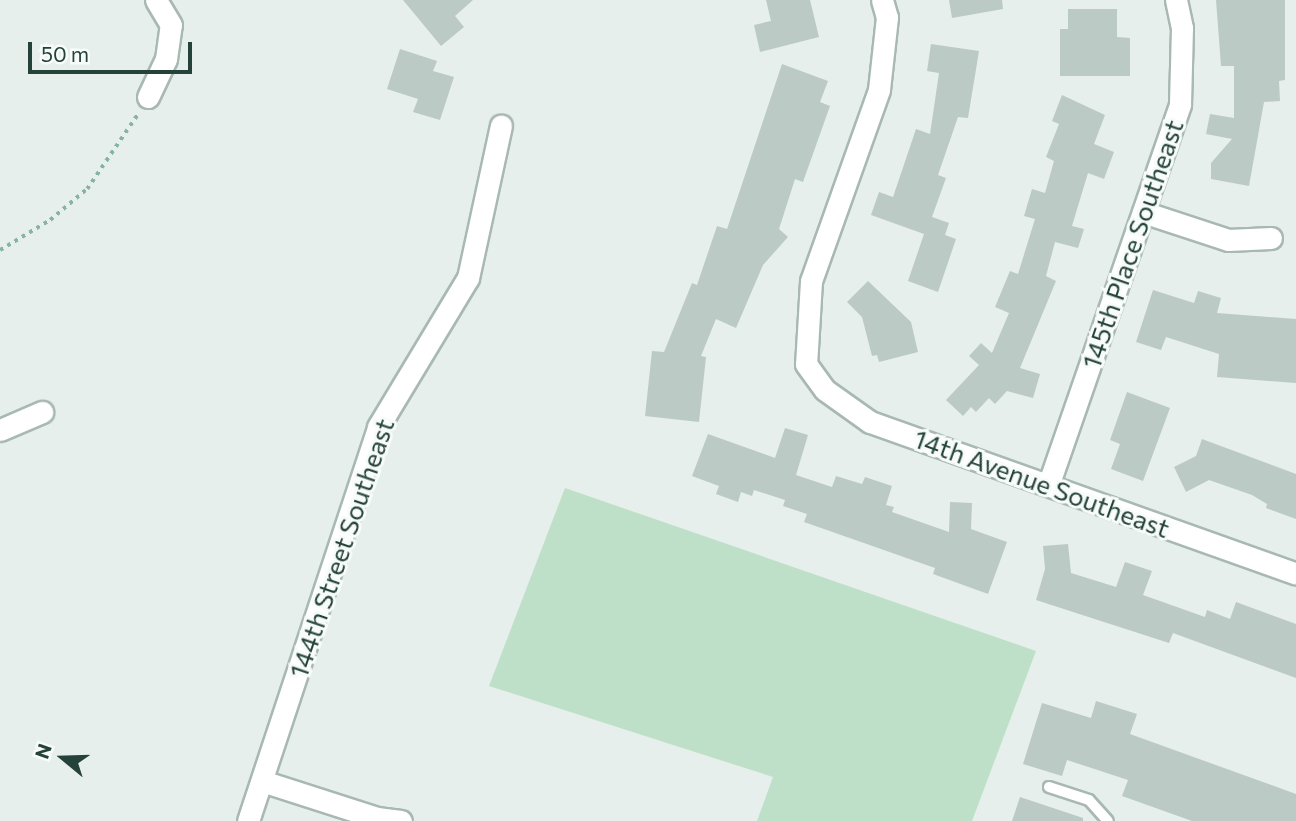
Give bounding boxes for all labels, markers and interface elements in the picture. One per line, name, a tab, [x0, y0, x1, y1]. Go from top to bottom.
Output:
scale bar	[32, 28, 196, 72]
text: 50 m	[41, 41, 89, 66]
street label: 145th Place Southeast	[1075, 116, 1189, 372]
street label: 144th Street Southeast	[282, 414, 400, 682]
street label: 14th Avenue Southeast	[910, 422, 1174, 544]
north arrow	[28, 723, 98, 793]
text: N	[29, 741, 56, 761]

